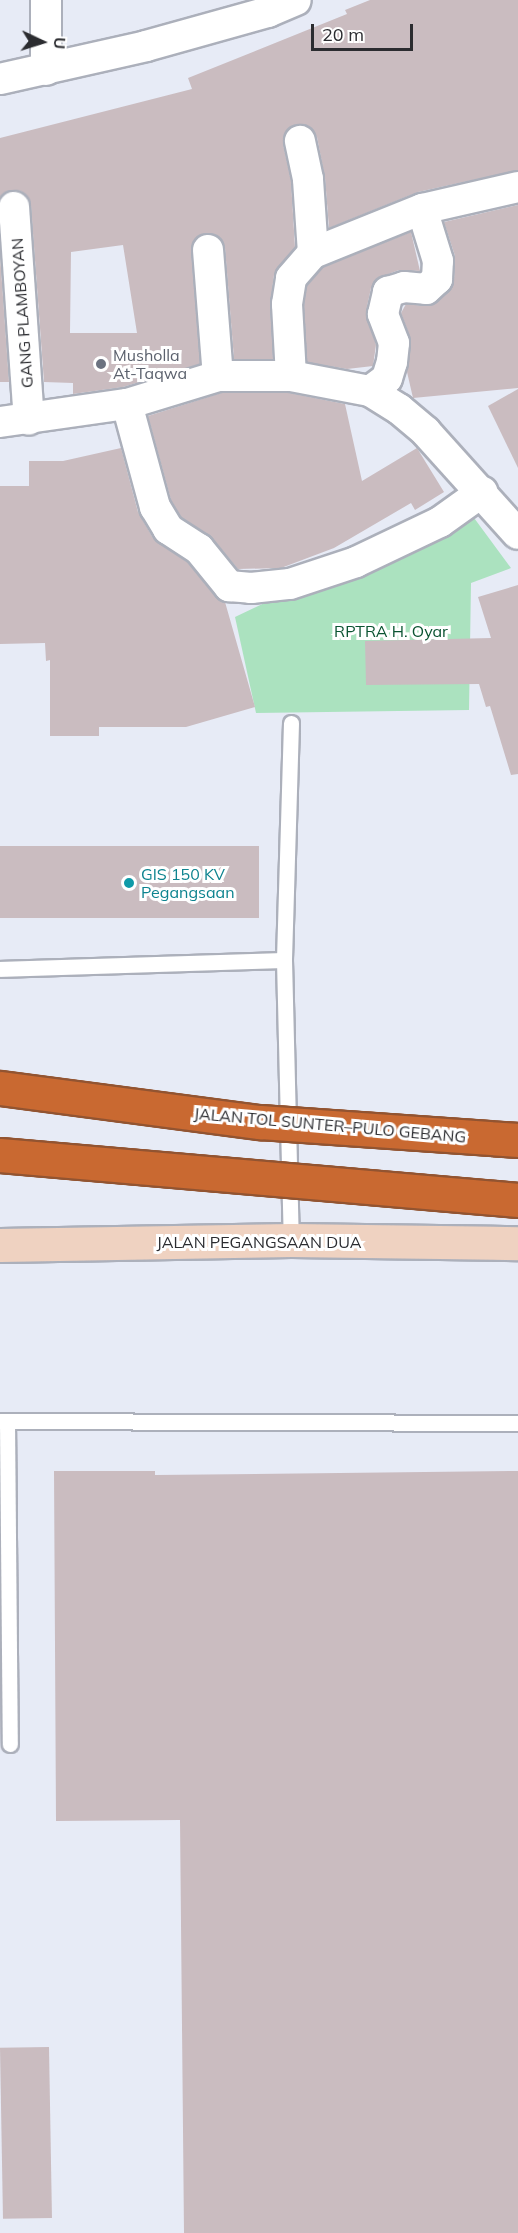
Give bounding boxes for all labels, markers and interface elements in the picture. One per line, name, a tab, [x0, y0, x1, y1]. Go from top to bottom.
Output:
north arrow	[12, 12, 72, 72]
scale bar	[314, 12, 416, 50]
text: 20 m	[322, 23, 364, 46]
text: U	[50, 37, 70, 50]
street label: GANG PLAMBOYAN	[7, 237, 37, 389]
place label: Musholla At-Taqwa	[113, 345, 187, 383]
marker: Musholla At-Taqwa	[94, 357, 108, 371]
park label: RPTRA H. Oyar	[334, 621, 448, 641]
place label: GIS 150 KV Pegangsaan	[141, 864, 235, 902]
marker: GIS 150 KV Pegangsaan	[122, 876, 136, 890]
street label: JALAN TOL SUNTER–PULO GEBANG	[193, 1104, 467, 1146]
street label: JALAN PEGANGSAAN DUA	[156, 1232, 362, 1252]

